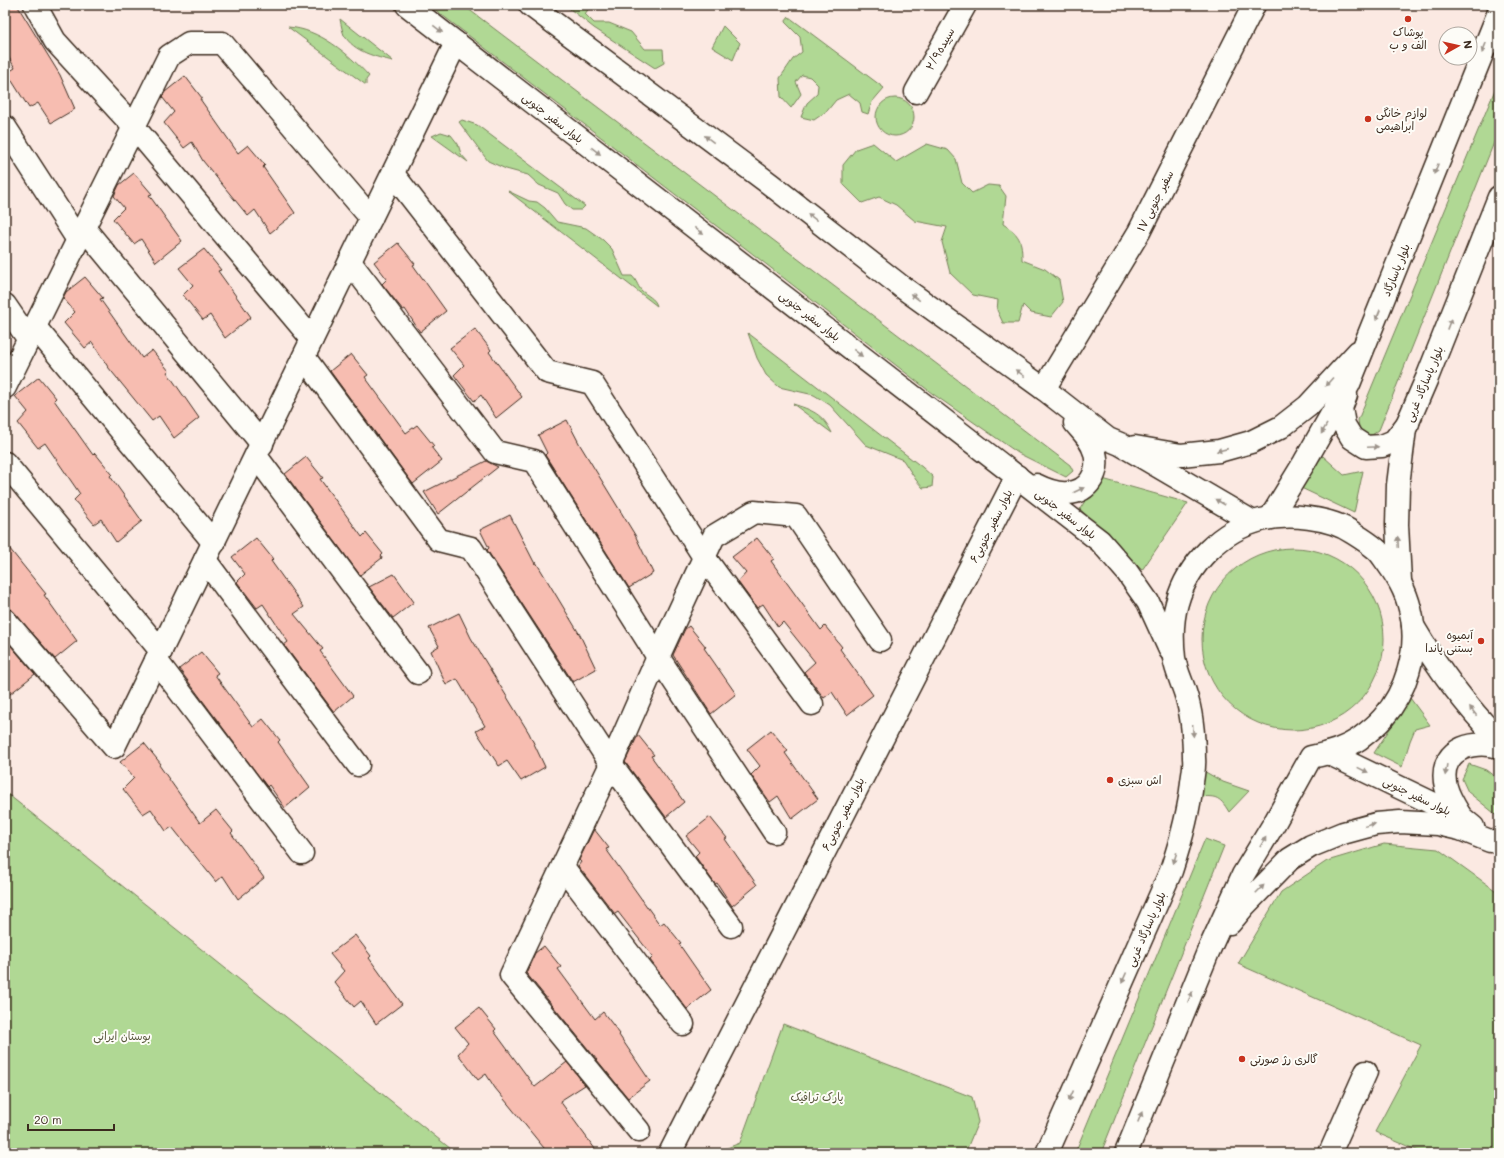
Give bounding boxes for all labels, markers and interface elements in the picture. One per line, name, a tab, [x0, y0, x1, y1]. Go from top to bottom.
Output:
marker: پوشاک الف و ب	[1403, 14, 1413, 24]
place label: پوشاک الف و ب	[1389, 24, 1427, 53]
one-way arrow	[433, 25, 444, 34]
street label: سپیده۲/۹	[922, 25, 957, 73]
north arrow	[1438, 26, 1478, 66]
text: N	[1460, 39, 1476, 50]
one-way arrow	[1481, 43, 1487, 55]
street label: بلوار سفیر جنوبی	[519, 89, 587, 147]
place label: لوازم خانگی ابراهیمی	[1376, 105, 1427, 134]
marker: لوازم خانگی ابراهیمی	[1363, 114, 1373, 124]
one-way arrow	[703, 134, 714, 143]
one-way arrow	[591, 147, 602, 156]
one-way arrow	[1433, 163, 1439, 175]
street label: سفیر جنوبی ۱۷	[1133, 168, 1177, 234]
one-way arrow	[807, 213, 818, 222]
one-way arrow	[694, 226, 705, 235]
street label: بلوار پاسارگاد	[1378, 241, 1414, 299]
street label: بلوار سفیر جنوبی	[776, 287, 844, 345]
one-way arrow	[910, 293, 920, 301]
one-way arrow	[1374, 310, 1380, 322]
one-way arrow	[1446, 317, 1452, 329]
street label: بلوار پاسارگاد غربی	[1401, 344, 1447, 424]
one-way arrow	[852, 349, 863, 357]
one-way arrow	[1015, 369, 1026, 377]
one-way arrow	[1324, 377, 1334, 387]
one-way arrow	[1320, 423, 1327, 435]
one-way arrow	[1367, 443, 1379, 450]
one-way arrow	[1216, 448, 1228, 454]
street label: بلوار سفیر جنوبی	[1032, 485, 1100, 543]
one-way arrow	[1073, 486, 1085, 493]
street label: بلوار سفیر جنوبی۶	[966, 487, 1016, 565]
one-way arrow	[1214, 499, 1226, 506]
one-way arrow	[1395, 536, 1402, 548]
place label: آبمیوه بستنی پاندا	[1425, 627, 1474, 656]
marker: آبمیوه بستنی پاندا	[1476, 636, 1486, 646]
one-way arrow	[1469, 706, 1477, 716]
one-way arrow	[1189, 725, 1196, 737]
one-way arrow	[1443, 764, 1449, 776]
one-way arrow	[1357, 767, 1369, 773]
place label: اش سبزی	[1118, 772, 1161, 788]
street label: بلوار سفیر جنوبی	[1380, 773, 1454, 819]
street label: بلوار سفیر جنوبی۶	[818, 775, 868, 853]
marker: اش سبزی	[1105, 775, 1115, 785]
one-way arrow	[1364, 822, 1376, 828]
one-way arrow	[1260, 836, 1267, 848]
one-way arrow	[1172, 853, 1178, 865]
one-way arrow	[1255, 884, 1265, 894]
street label: بلوار پاسارگاد غربی	[1122, 889, 1170, 969]
one-way arrow	[1121, 972, 1127, 983]
one-way arrow	[1187, 991, 1193, 1002]
park label: بوستان ایرانی	[93, 1028, 151, 1044]
place label: گالری رژ صورتی	[1250, 1051, 1318, 1067]
marker: گالری رژ صورتی	[1237, 1054, 1247, 1064]
park label: پارک ترافیک	[791, 1089, 843, 1104]
one-way arrow	[1068, 1091, 1074, 1103]
scale bar	[28, 1106, 114, 1132]
one-way arrow	[1138, 1110, 1144, 1122]
text: 20 m	[34, 1111, 62, 1127]

